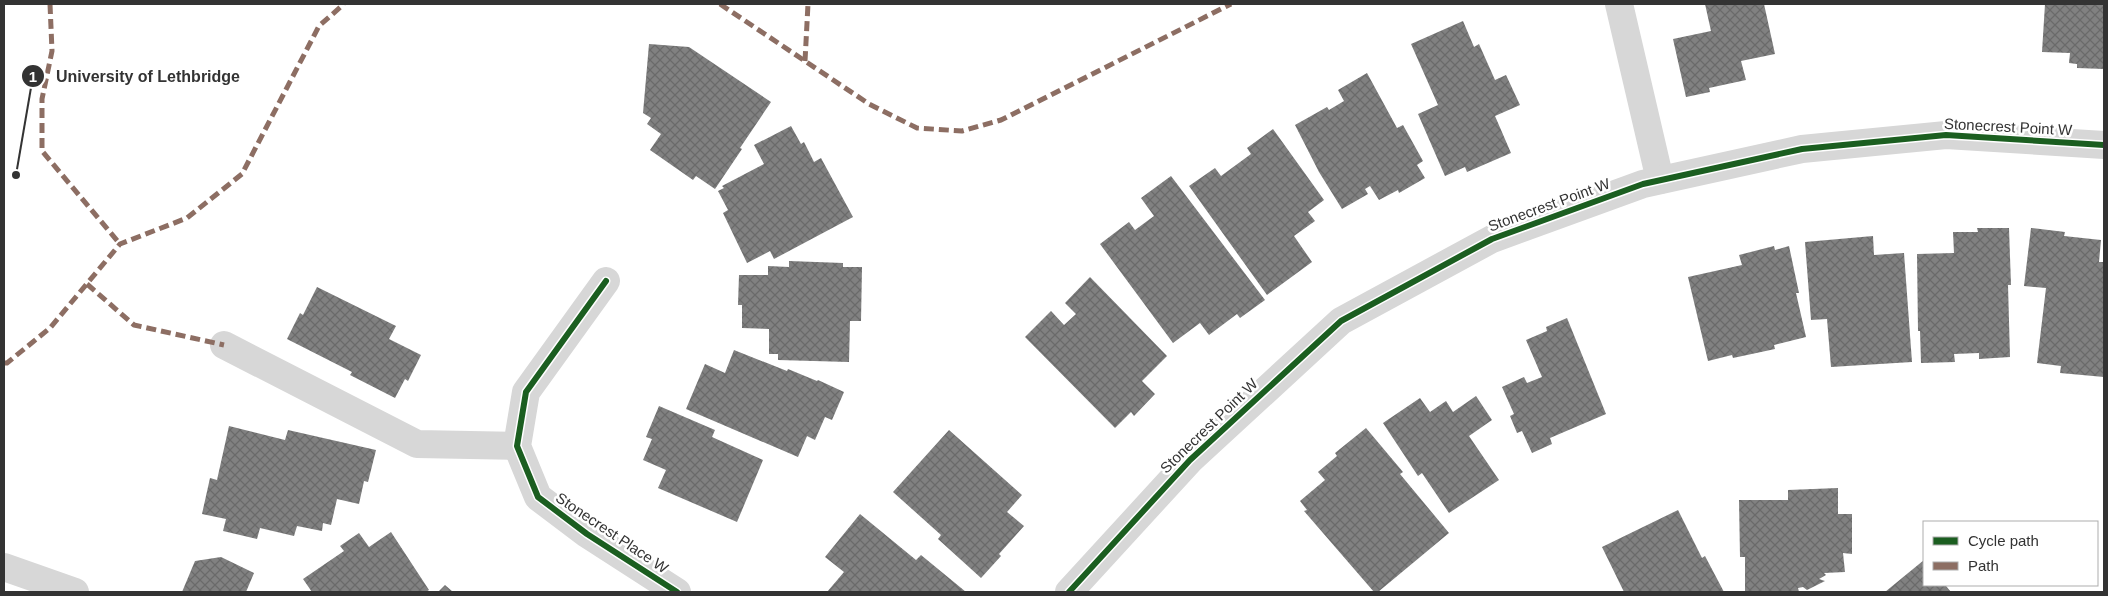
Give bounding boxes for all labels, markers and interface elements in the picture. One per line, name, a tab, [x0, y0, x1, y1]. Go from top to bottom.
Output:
callout: University of Lethbridge	[21, 61, 250, 92]
text: 1	[29, 68, 37, 85]
text: University of Lethbridge	[56, 68, 240, 85]
street label: Stonecrest Point W	[1943, 115, 2073, 138]
street label: Stonecrest Point W	[1486, 174, 1613, 234]
street label: Stonecrest Point W	[1157, 374, 1261, 476]
street label: Stonecrest Place W	[553, 489, 672, 577]
legend	[1923, 521, 2098, 586]
text: Cycle path	[1968, 532, 2039, 549]
text: Path	[1968, 557, 1999, 574]

